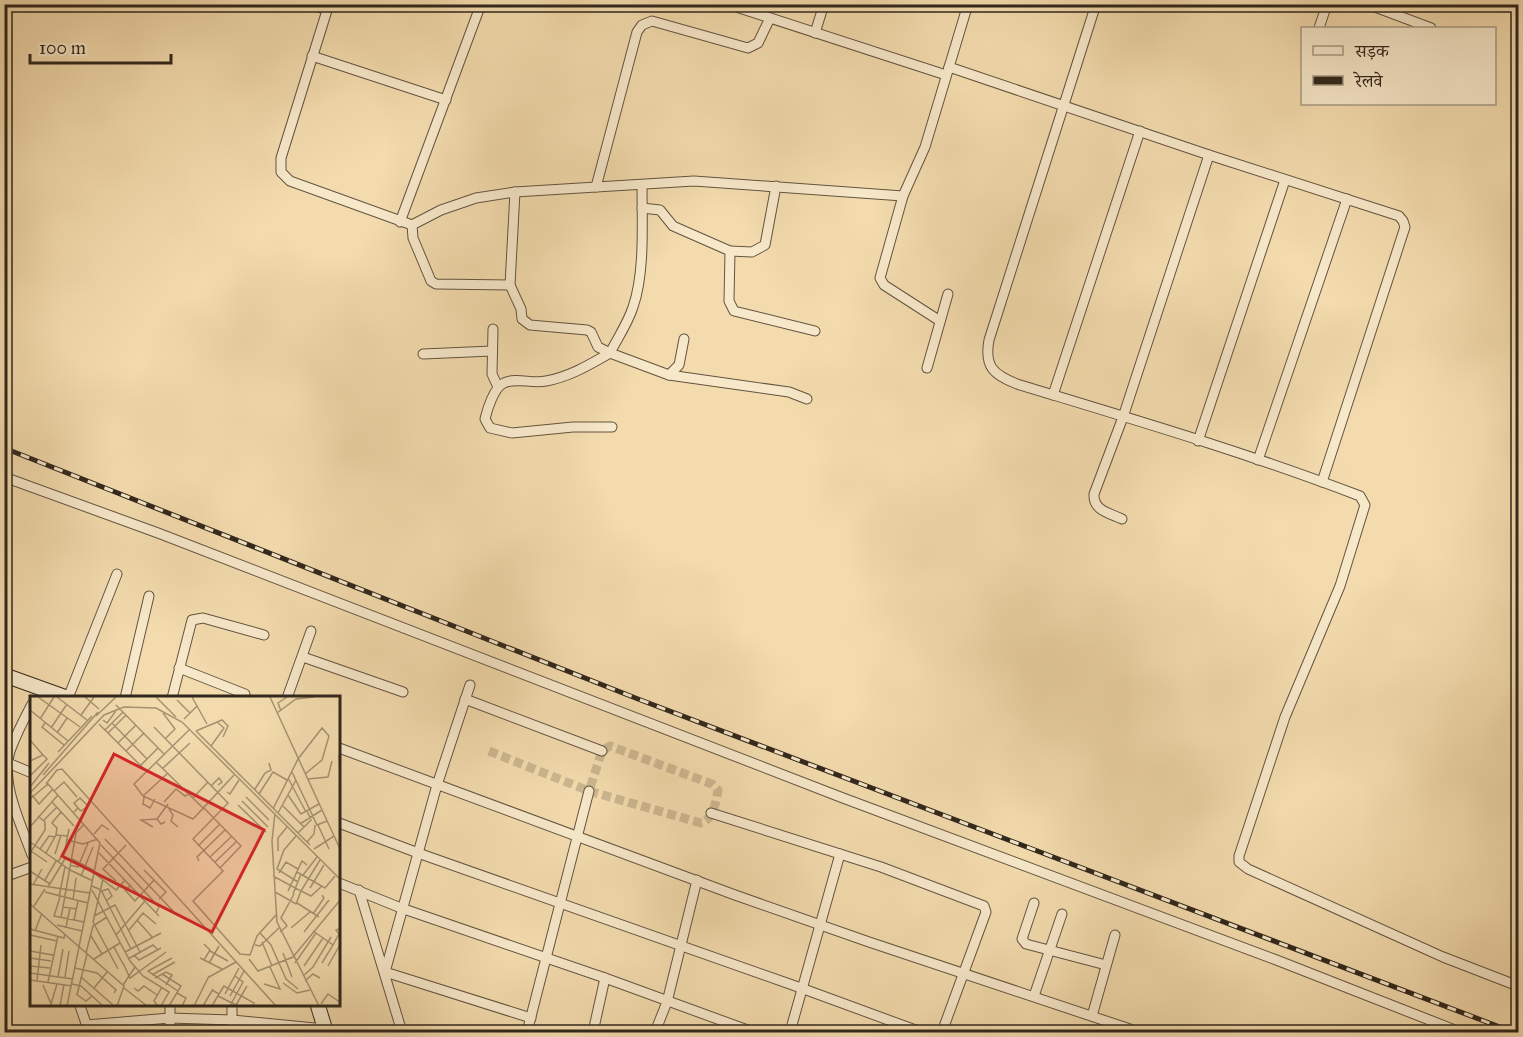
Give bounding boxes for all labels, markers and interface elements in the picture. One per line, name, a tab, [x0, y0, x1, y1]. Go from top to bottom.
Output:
scale bar	[30, 27, 171, 65]
legend	[1301, 27, 1496, 105]
text: 100 m	[39, 37, 86, 59]
text: सड़क	[1354, 40, 1390, 62]
text: रेलवे	[1353, 70, 1384, 92]
inset map	[30, 696, 340, 1007]

